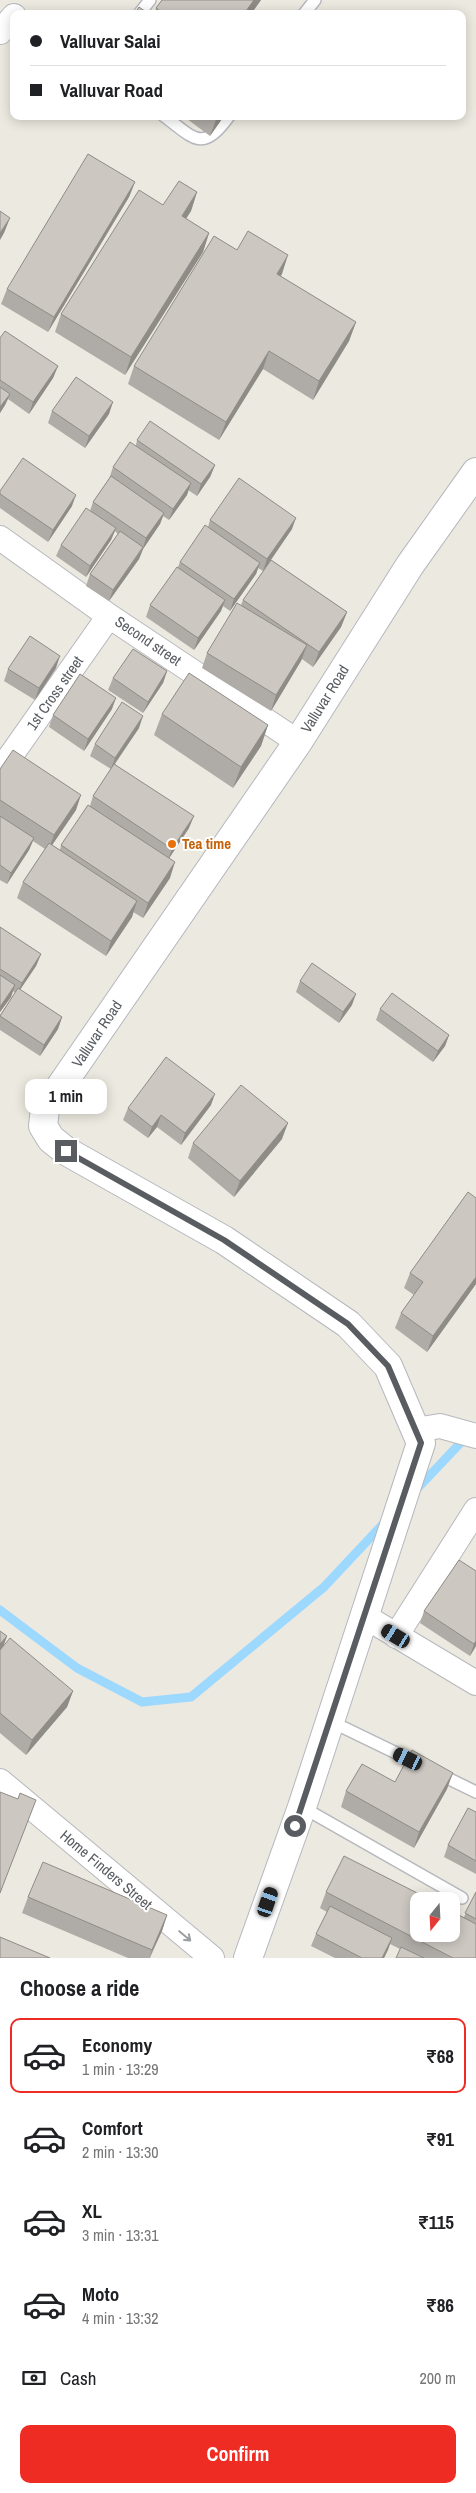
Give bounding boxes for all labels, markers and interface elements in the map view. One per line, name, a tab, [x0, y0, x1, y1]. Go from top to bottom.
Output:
text: Valluvar Salai	[60, 28, 161, 54]
text: Valluvar Road	[60, 77, 163, 103]
street label: Second street	[111, 611, 186, 671]
street label: 1st Cross street	[21, 651, 88, 734]
street label: Valluvar Road	[295, 661, 354, 737]
place label: Tea time	[182, 833, 231, 854]
marker: Tea time	[166, 838, 178, 850]
street label: Valluvar Road	[67, 996, 127, 1071]
callout: 1 min	[25, 1078, 107, 1114]
text: 1 min	[49, 1085, 83, 1107]
route end	[55, 1140, 77, 1162]
car	[379, 1622, 412, 1650]
car	[391, 1746, 424, 1772]
route start	[284, 1815, 306, 1837]
street label: Home Finders Street	[56, 1825, 157, 1915]
car	[256, 1885, 279, 1919]
north arrow	[410, 1892, 460, 1942]
map controls	[410, 1892, 460, 1942]
one-way arrow	[179, 1930, 192, 1941]
text: Choose a ride	[20, 1973, 139, 2003]
text: Economy	[82, 2032, 152, 2058]
icon: car	[22, 2033, 67, 2078]
text: ₹68	[426, 2043, 454, 2069]
text: 1 min · 13:29	[82, 2058, 159, 2080]
text: Comfort	[82, 2115, 143, 2141]
icon: car	[22, 2116, 67, 2161]
text: ₹91	[426, 2126, 454, 2152]
text: 2 min · 13:30	[82, 2141, 159, 2163]
text: XL	[82, 2198, 102, 2224]
icon: car	[22, 2199, 67, 2244]
text: ₹115	[418, 2209, 454, 2235]
text: 3 min · 13:31	[82, 2224, 159, 2246]
text: Moto	[82, 2281, 119, 2307]
icon: car	[22, 2282, 67, 2327]
text: ₹86	[426, 2292, 454, 2318]
text: 4 min · 13:32	[82, 2307, 159, 2329]
icon: cash	[20, 2364, 48, 2392]
text: Cash	[60, 2365, 96, 2391]
text: 200 m	[420, 2367, 456, 2389]
button: Confirm	[20, 2425, 456, 2483]

